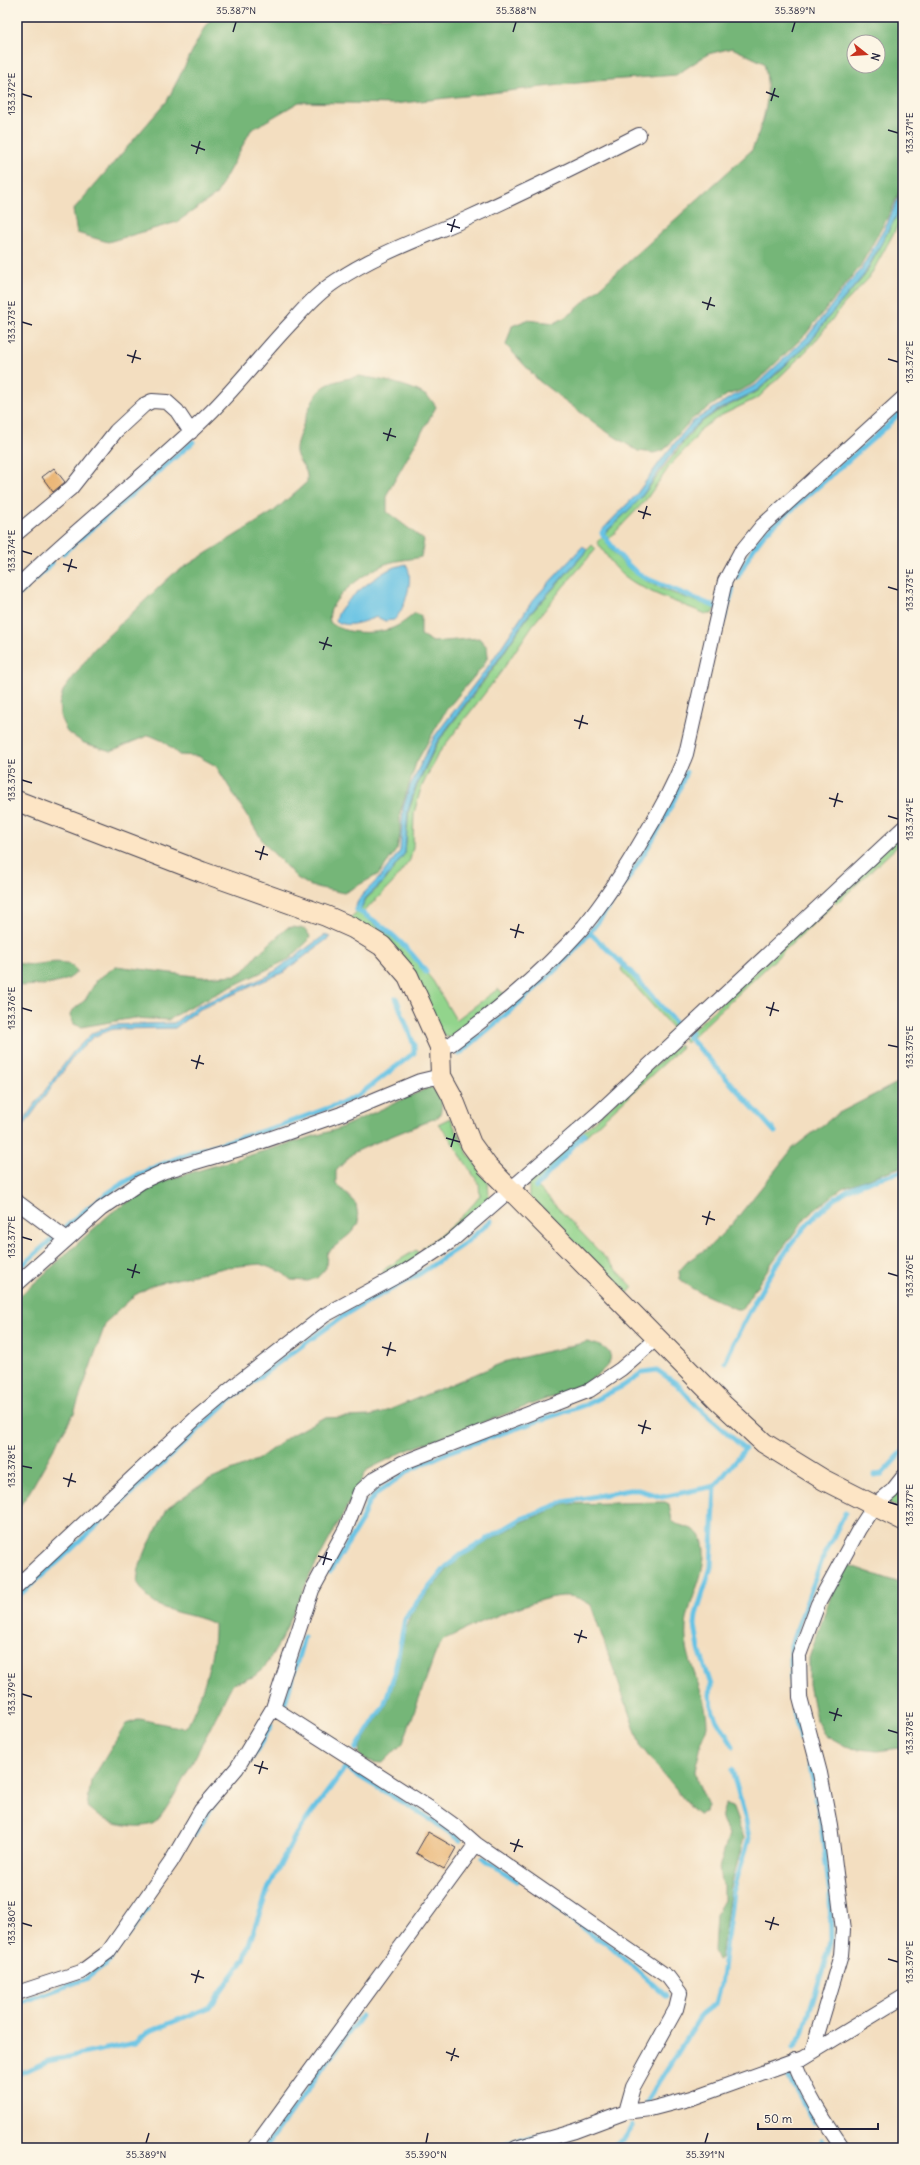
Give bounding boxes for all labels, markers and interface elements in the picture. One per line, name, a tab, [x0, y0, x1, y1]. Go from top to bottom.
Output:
text: 35.387°N	[216, 4, 256, 17]
text: 35.388°N	[496, 4, 536, 17]
text: 35.389°N	[775, 4, 815, 17]
north arrow	[846, 34, 886, 74]
text: N	[868, 51, 883, 63]
text: 133.372°E	[5, 73, 18, 115]
text: 133.371°E	[903, 112, 916, 154]
text: 133.373°E	[5, 300, 18, 343]
text: 133.372°E	[903, 341, 916, 383]
text: 133.374°E	[5, 530, 18, 572]
text: 133.373°E	[903, 568, 916, 611]
text: 133.375°E	[5, 758, 18, 801]
text: 133.374°E	[903, 798, 916, 840]
text: 133.376°E	[5, 986, 18, 1029]
text: 133.375°E	[903, 1025, 916, 1068]
text: 133.377°E	[5, 1216, 18, 1258]
text: 133.376°E	[903, 1254, 916, 1297]
text: 133.378°E	[5, 1444, 18, 1487]
text: 133.377°E	[903, 1484, 916, 1526]
text: 133.379°E	[5, 1672, 18, 1715]
text: 133.378°E	[903, 1711, 916, 1754]
text: 133.380°E	[5, 1901, 18, 1945]
text: 133.379°E	[903, 1940, 916, 1983]
scale bar	[758, 2105, 878, 2131]
text: 50 m	[764, 2111, 793, 2126]
text: 35.389°N	[126, 2148, 166, 2161]
text: 35.390°N	[405, 2148, 447, 2161]
text: 35.391°N	[685, 2148, 725, 2161]

